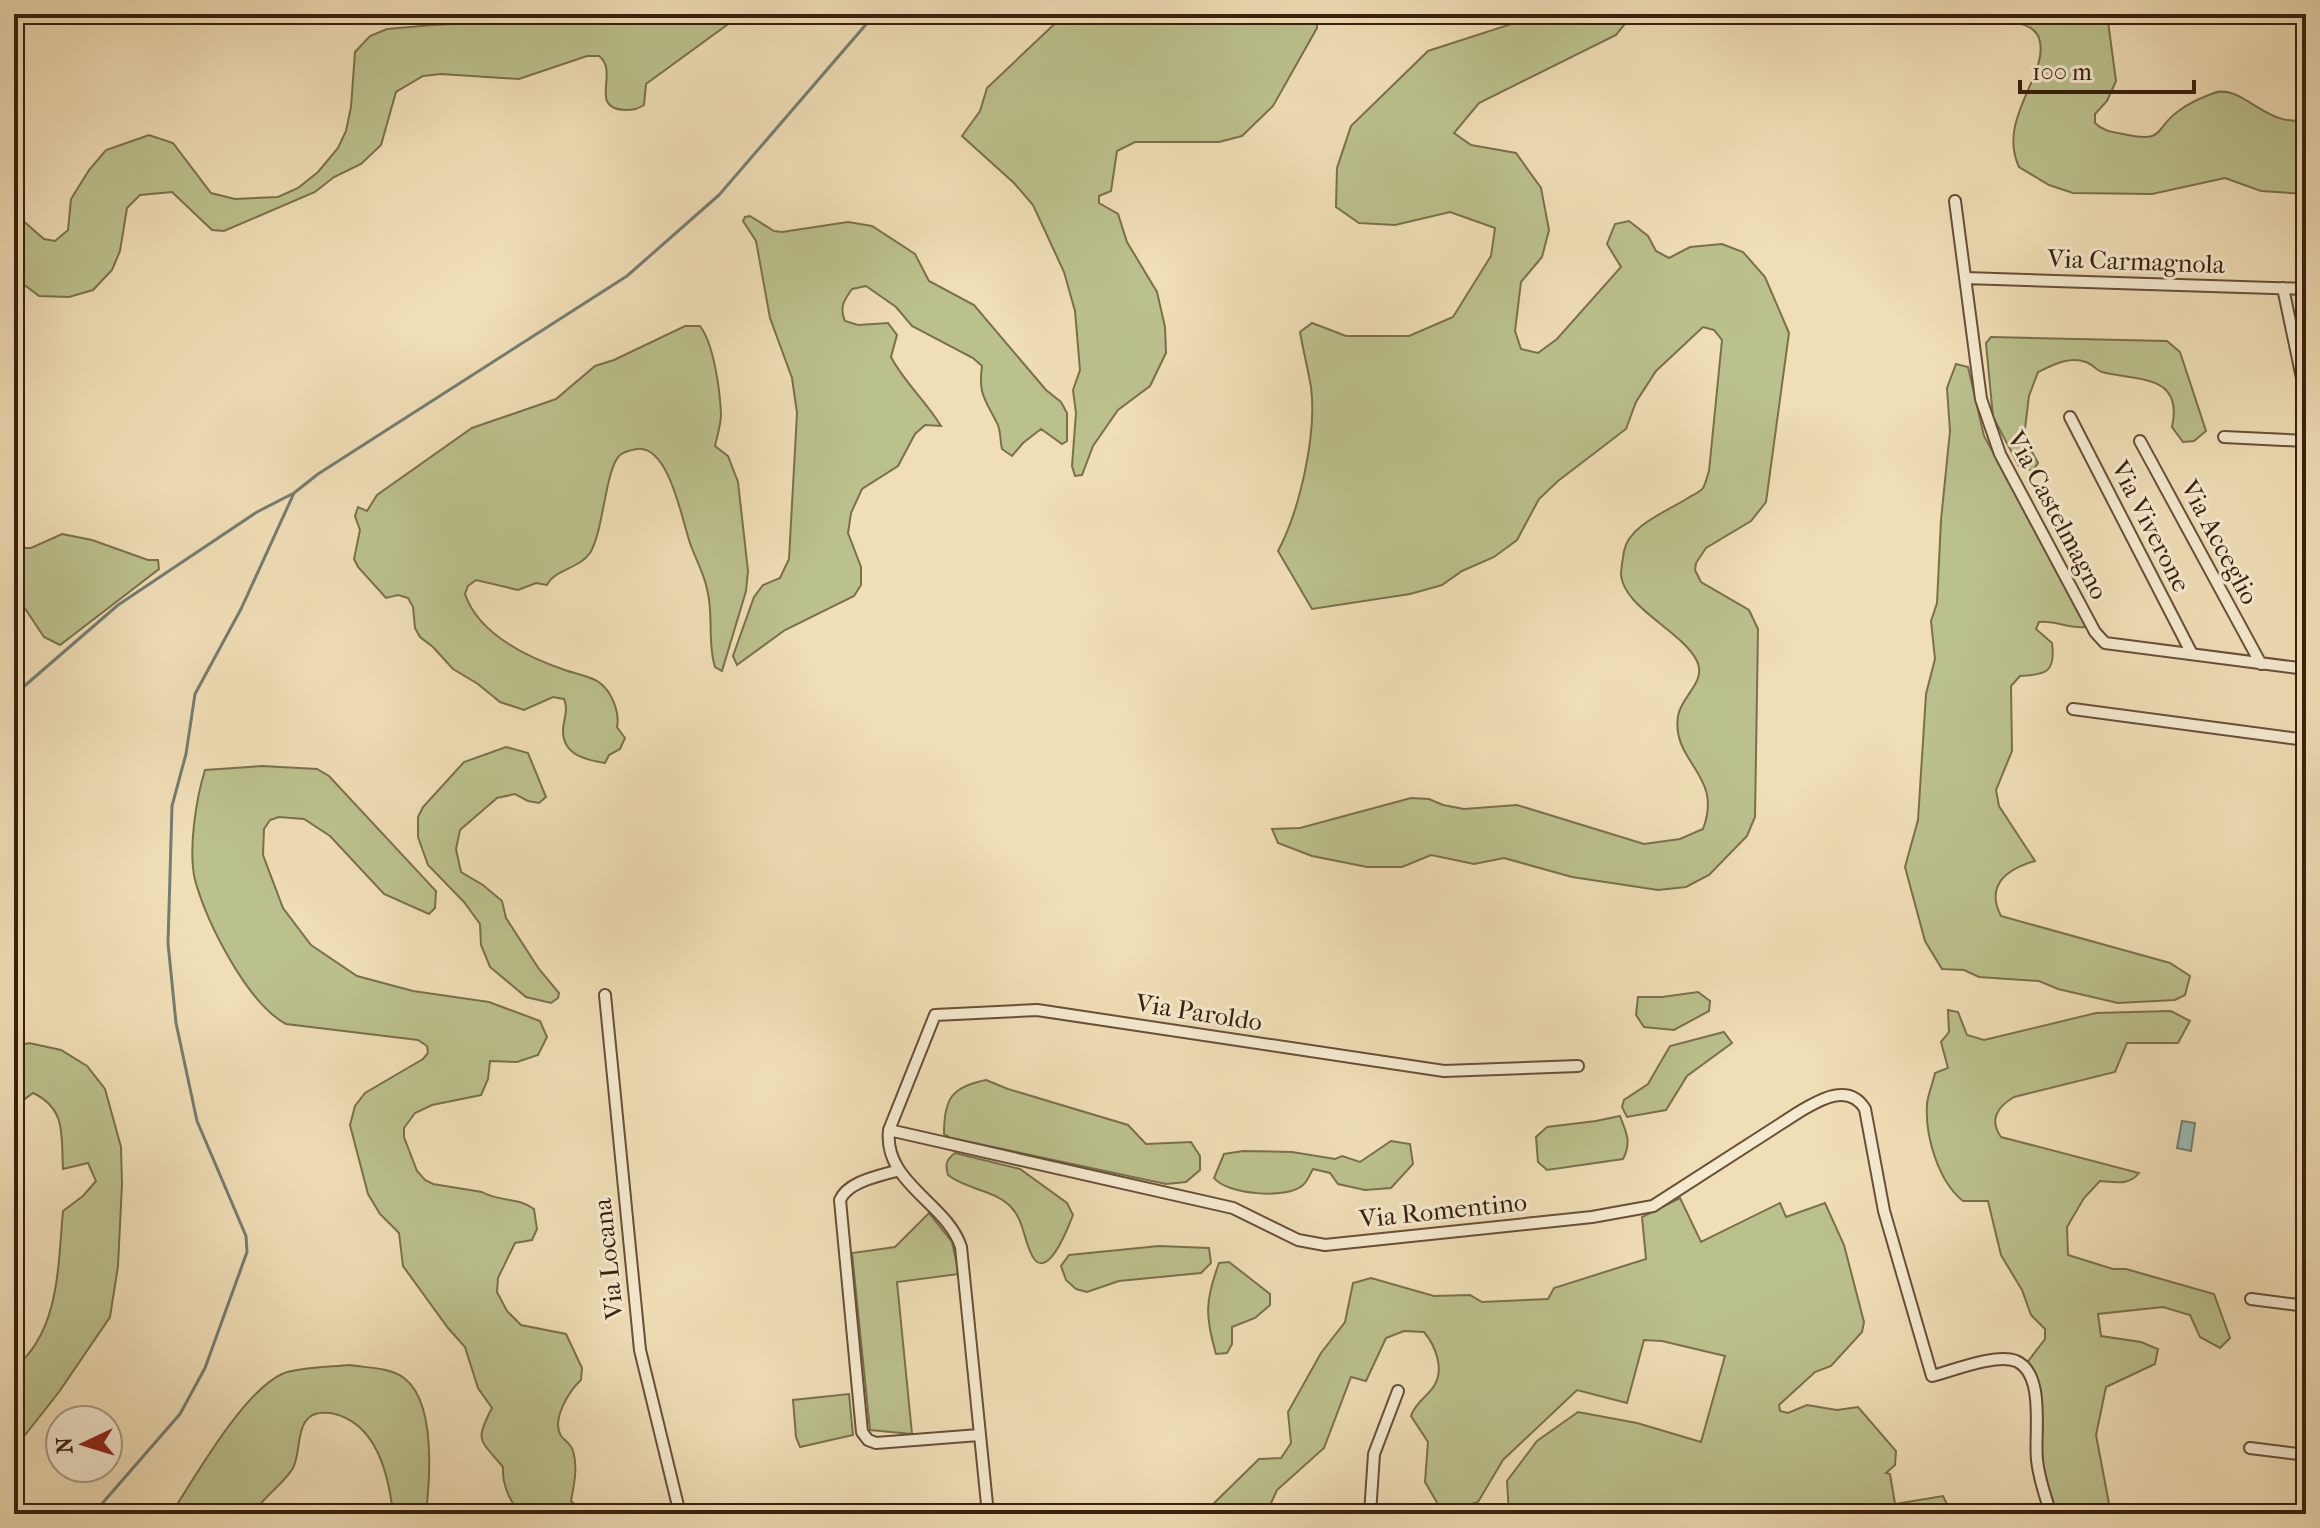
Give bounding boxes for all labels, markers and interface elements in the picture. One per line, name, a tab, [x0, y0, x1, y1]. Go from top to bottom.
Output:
scale bar	[2020, 44, 2194, 94]
text: 100 m	[2032, 58, 2092, 86]
street label: Via Carmagnola	[2046, 243, 2226, 280]
street label: Via Castelmagno	[2000, 425, 2115, 605]
street label: Via Viverone	[2104, 454, 2197, 597]
street label: Via Acceglio	[2173, 474, 2265, 610]
street label: Via Paroldo	[1132, 987, 1264, 1038]
street label: Via Romentino	[1357, 1186, 1528, 1235]
street label: Via Locana	[587, 1196, 630, 1322]
north arrow	[44, 1404, 124, 1484]
text: N	[51, 1436, 79, 1455]

